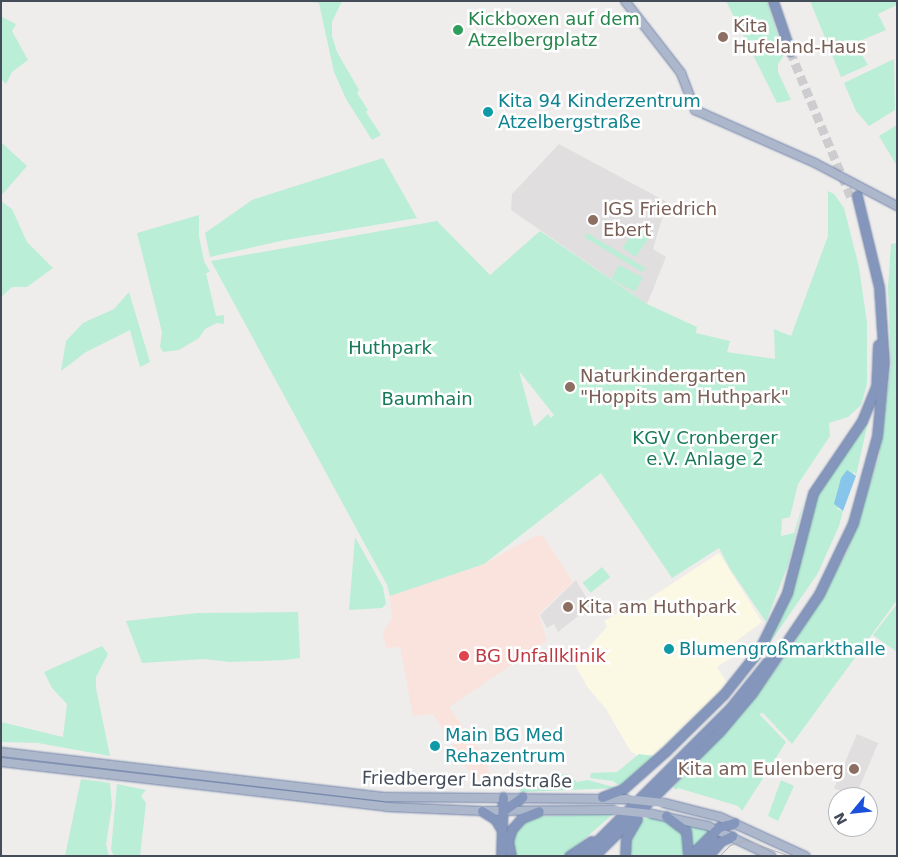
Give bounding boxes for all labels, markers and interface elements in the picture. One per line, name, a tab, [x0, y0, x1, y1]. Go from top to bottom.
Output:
place label: Kickboxen auf dem Atzelbergplatz	[468, 9, 640, 52]
place label: Kita Hufeland-Haus	[733, 16, 866, 58]
marker: Kickboxen auf dem Atzelbergplatz	[452, 24, 464, 36]
marker: Kita Hufeland-Haus	[717, 31, 729, 43]
place label: Kita 94 Kinderzentrum Atzelbergstraße	[498, 91, 701, 134]
marker: Kita 94 Kinderzentrum Atzelbergstraße	[482, 106, 494, 118]
place label: IGS Friedrich Ebert	[603, 199, 717, 242]
marker: IGS Friedrich Ebert	[587, 214, 599, 226]
park label: Huthpark	[348, 337, 432, 359]
place label: Naturkindergarten "Hoppits am Huthpark"	[580, 366, 789, 408]
marker: Naturkindergarten "Hoppits am Huthpark"	[564, 381, 576, 393]
park label: Baumhain	[381, 388, 473, 410]
park label: KGV Cronberger e.V. Anlage 2	[632, 428, 778, 470]
place label: Kita am Huthpark	[578, 596, 737, 618]
marker: Kita am Huthpark	[562, 601, 574, 613]
place label: Blumengroßmarkthalle	[679, 638, 886, 660]
marker: Blumengroßmarkthalle	[663, 643, 675, 655]
place label: BG Unfallklinik	[475, 645, 606, 667]
marker: BG Unfallklinik	[457, 649, 471, 663]
place label: Main BG Med Rehazentrum	[445, 725, 566, 768]
marker: Main BG Med Rehazentrum	[429, 740, 441, 752]
place label: Kita am Eulenberg	[678, 758, 844, 780]
marker: Kita am Eulenberg	[848, 763, 860, 775]
street label: Friedberger Landstraße	[362, 767, 572, 793]
north arrow	[828, 787, 878, 837]
text: N	[831, 810, 850, 828]

